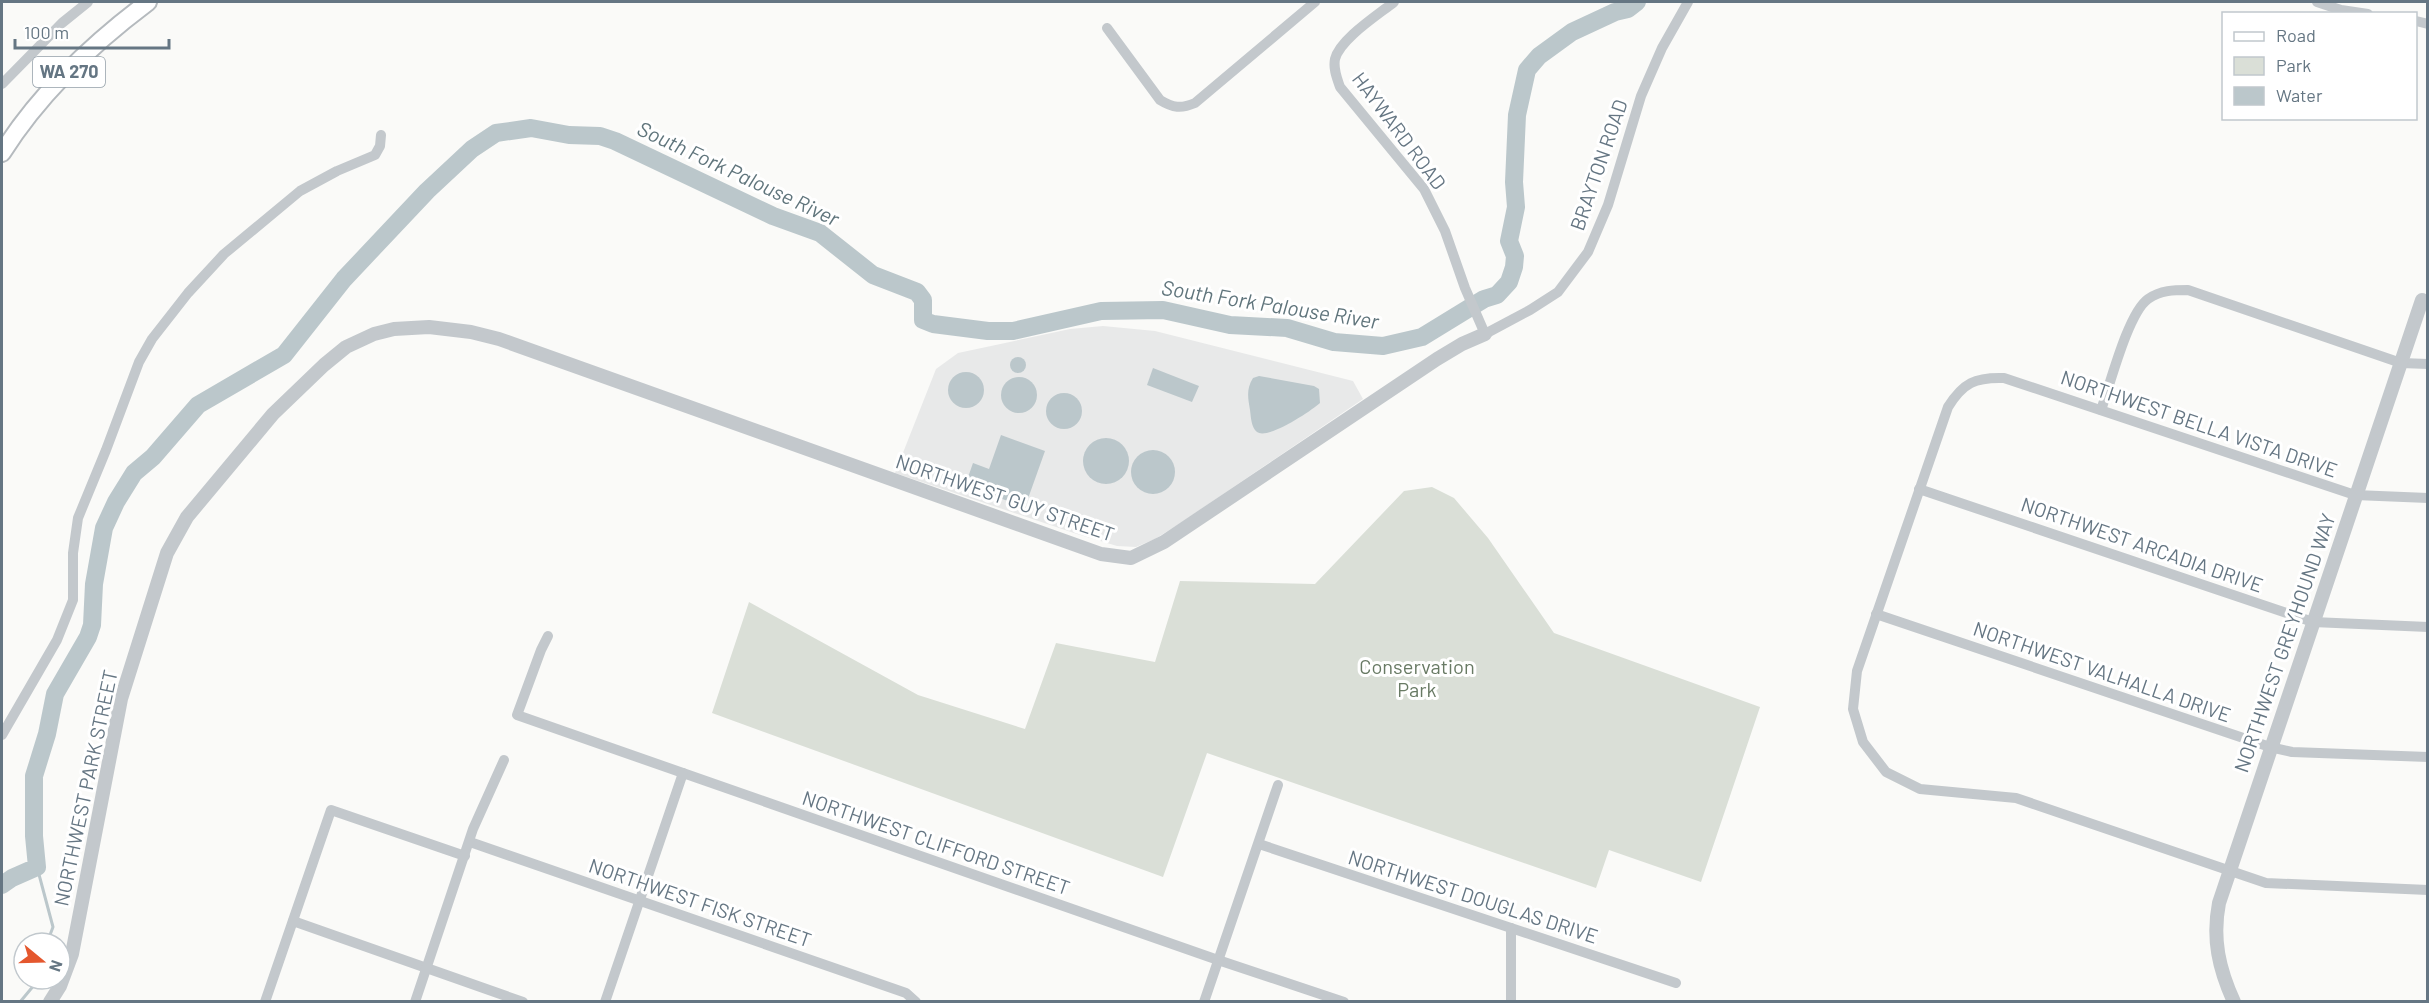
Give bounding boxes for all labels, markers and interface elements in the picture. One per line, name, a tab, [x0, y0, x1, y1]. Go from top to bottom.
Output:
scale bar	[15, 12, 170, 50]
legend	[2222, 12, 2417, 120]
text: 100 m	[24, 21, 69, 43]
text: Road	[2276, 24, 2316, 46]
text: Park	[2276, 54, 2311, 76]
road number: WA 270	[33, 57, 105, 87]
street label: HAYWARD ROAD	[1348, 67, 1452, 194]
text: Water	[2276, 84, 2323, 106]
street label: BRAYTON ROAD	[1564, 96, 1632, 233]
water label: South Fork Palouse River	[634, 115, 844, 231]
water label: South Fork Palouse River	[1160, 274, 1381, 333]
street label: NORTHWEST BELLA VISTA DRIVE	[2058, 364, 2341, 482]
street label: NORTHWEST GUY STREET	[893, 448, 1118, 546]
street label: NORTHWEST ARCADIA DRIVE	[2018, 491, 2266, 597]
street label: NORTHWEST GREYHOUND WAY	[2228, 510, 2340, 775]
street label: NORTHWEST VALHALLA DRIVE	[1971, 616, 2234, 726]
park label: Conservation Park	[1359, 654, 1475, 701]
street label: NORTHWEST PARK STREET	[48, 667, 122, 908]
street label: NORTHWEST CLIFFORD STREET	[799, 785, 1073, 899]
street label: NORTHWEST DOUGLAS DRIVE	[1345, 844, 1601, 948]
street label: NORTHWEST FISK STREET	[586, 853, 815, 951]
north arrow	[12, 931, 72, 991]
text: N	[46, 958, 67, 974]

